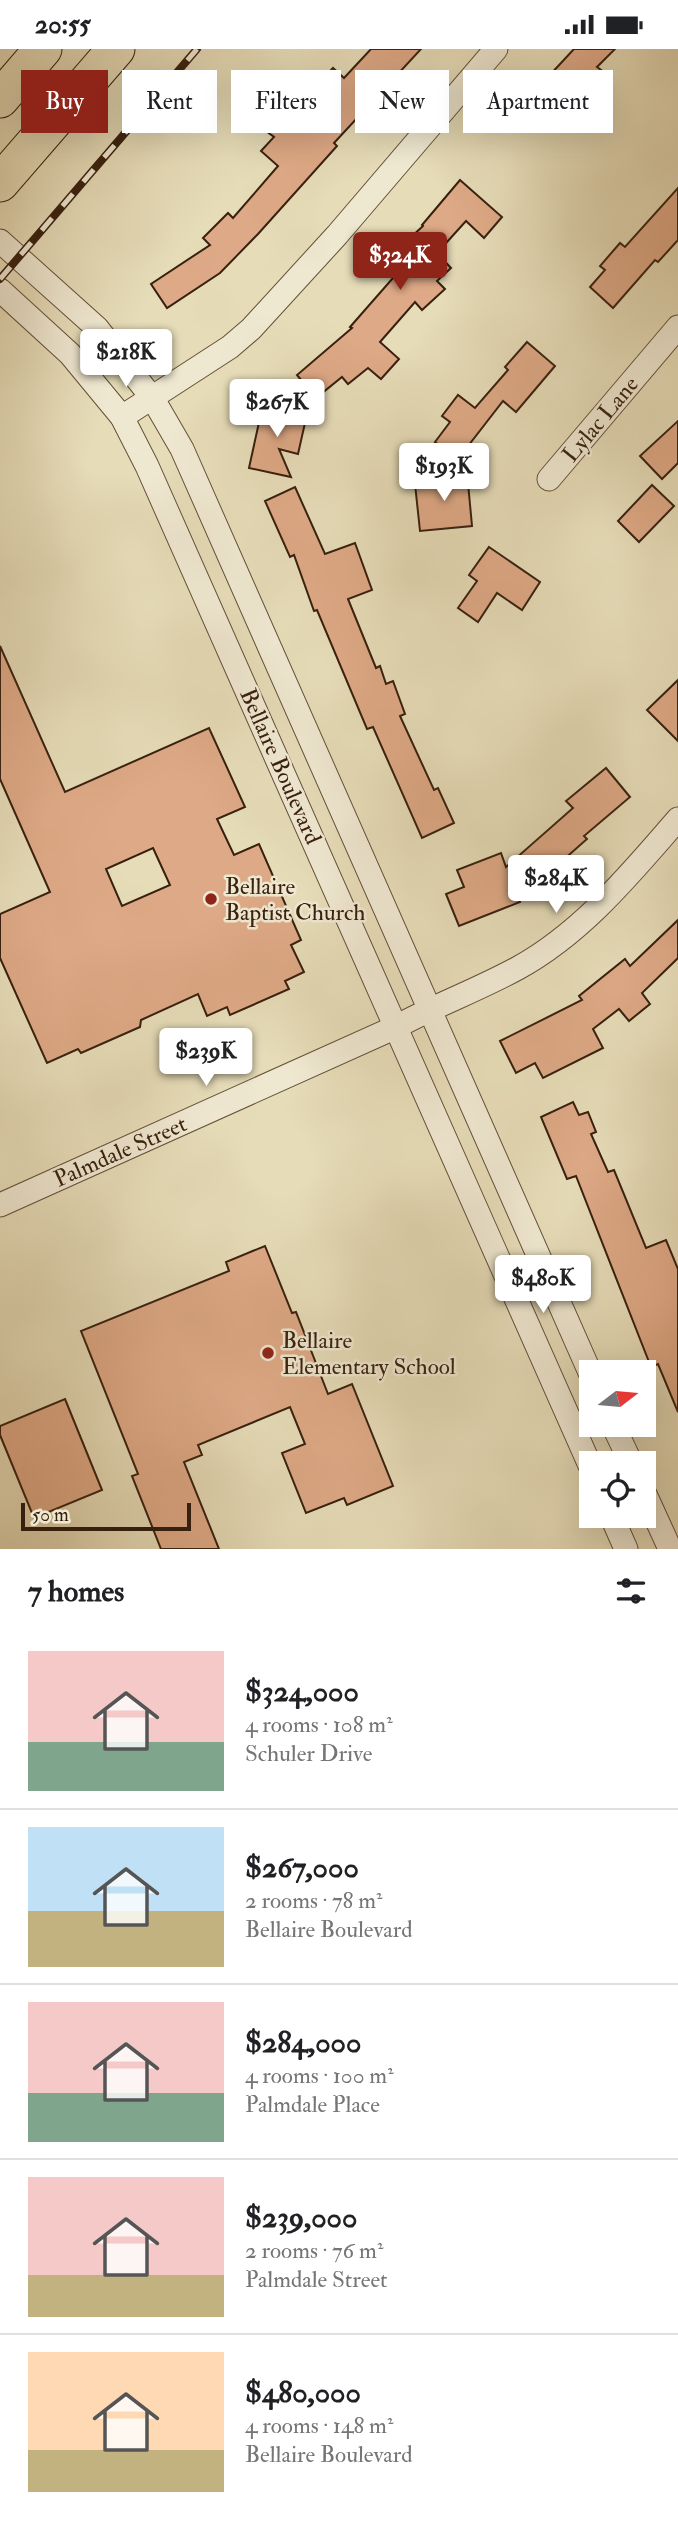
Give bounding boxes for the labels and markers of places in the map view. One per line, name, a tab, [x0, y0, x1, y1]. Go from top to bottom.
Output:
pin: $324K	[351, 233, 449, 292]
pin: $218K	[77, 329, 175, 389]
pin: $267K	[228, 379, 326, 439]
pin: $193K	[395, 443, 493, 503]
pin: $284K	[507, 855, 605, 915]
place label: Bellaire Baptist Church	[225, 872, 365, 928]
marker: Bellaire Baptist Church	[203, 891, 219, 907]
pin: $239K	[157, 1028, 255, 1088]
pin: $480K	[494, 1255, 592, 1315]
place label: Bellaire Elementary School	[282, 1326, 456, 1381]
marker: Bellaire Elementary School	[260, 1345, 276, 1361]

